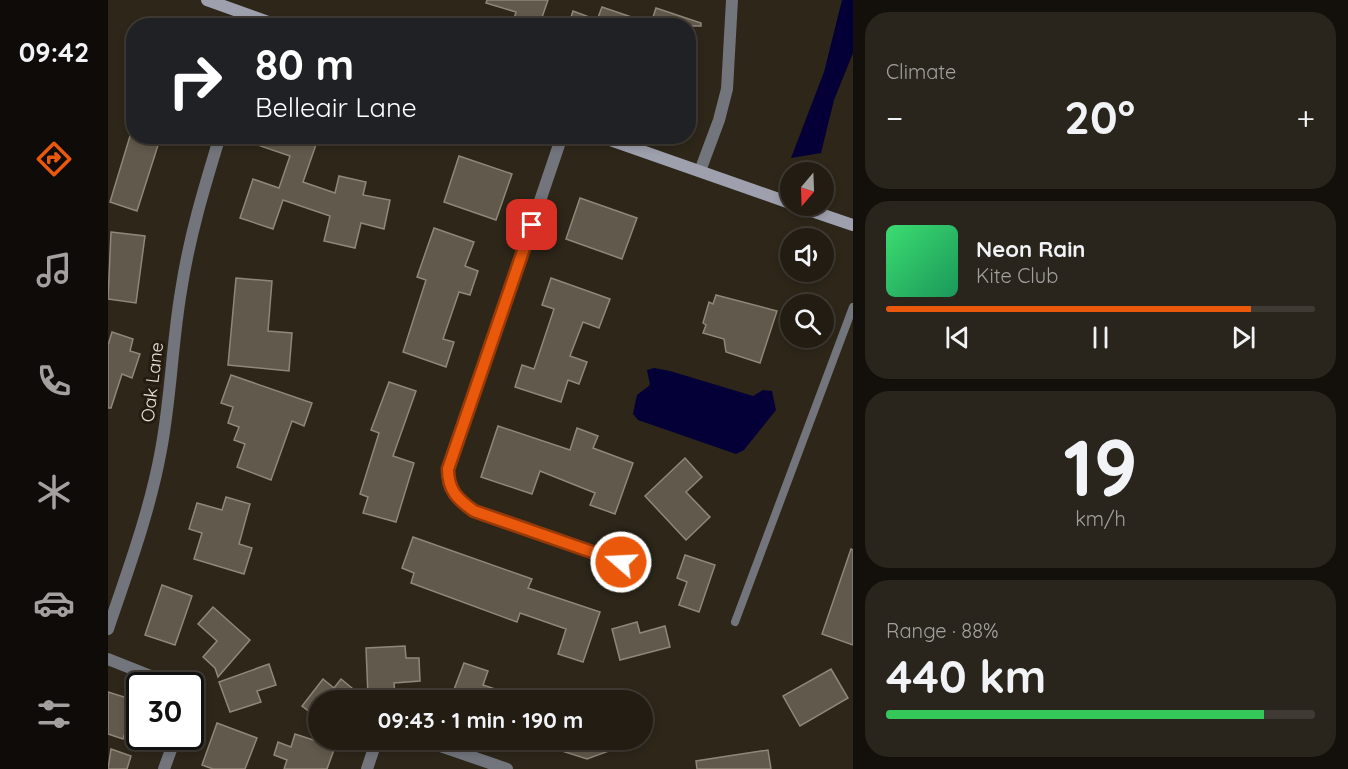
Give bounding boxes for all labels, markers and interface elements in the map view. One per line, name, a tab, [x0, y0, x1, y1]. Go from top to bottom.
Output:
text: 09:42	[19, 35, 89, 69]
text: 80 m	[255, 38, 354, 91]
icon: right	[156, 42, 234, 120]
text: Climate	[886, 59, 956, 84]
text: 20°	[1064, 89, 1135, 145]
text: Belleair Lane	[255, 90, 417, 124]
text: −	[886, 97, 903, 138]
text: +	[1296, 97, 1315, 138]
icon: directions	[33, 138, 75, 180]
north arrow	[780, 162, 834, 216]
map controls	[780, 162, 834, 348]
pin	[506, 199, 557, 250]
icon: arrive	[515, 208, 548, 241]
button: sound	[780, 228, 834, 282]
text: Neon Rain	[976, 235, 1085, 263]
icon: music	[33, 249, 75, 291]
text: Kite Club	[976, 263, 1058, 288]
button: search	[780, 294, 834, 348]
icon: previous	[941, 321, 974, 354]
icon: pause	[1084, 321, 1117, 354]
icon: next	[1227, 321, 1260, 354]
street label: Oak Lane	[136, 341, 168, 423]
icon: phone	[33, 360, 75, 402]
text: 19	[1063, 418, 1138, 516]
icon: climate	[33, 471, 75, 513]
text: km/h	[1075, 506, 1126, 531]
position arrow	[589, 530, 653, 594]
icon: car	[33, 582, 75, 624]
text: Range · 88%	[886, 618, 998, 643]
text: 440 km	[886, 648, 1046, 704]
speed limit sign: 30	[126, 672, 204, 750]
icon: filters	[33, 693, 75, 735]
text: 09:43 · 1 min · 190 m	[378, 706, 583, 734]

